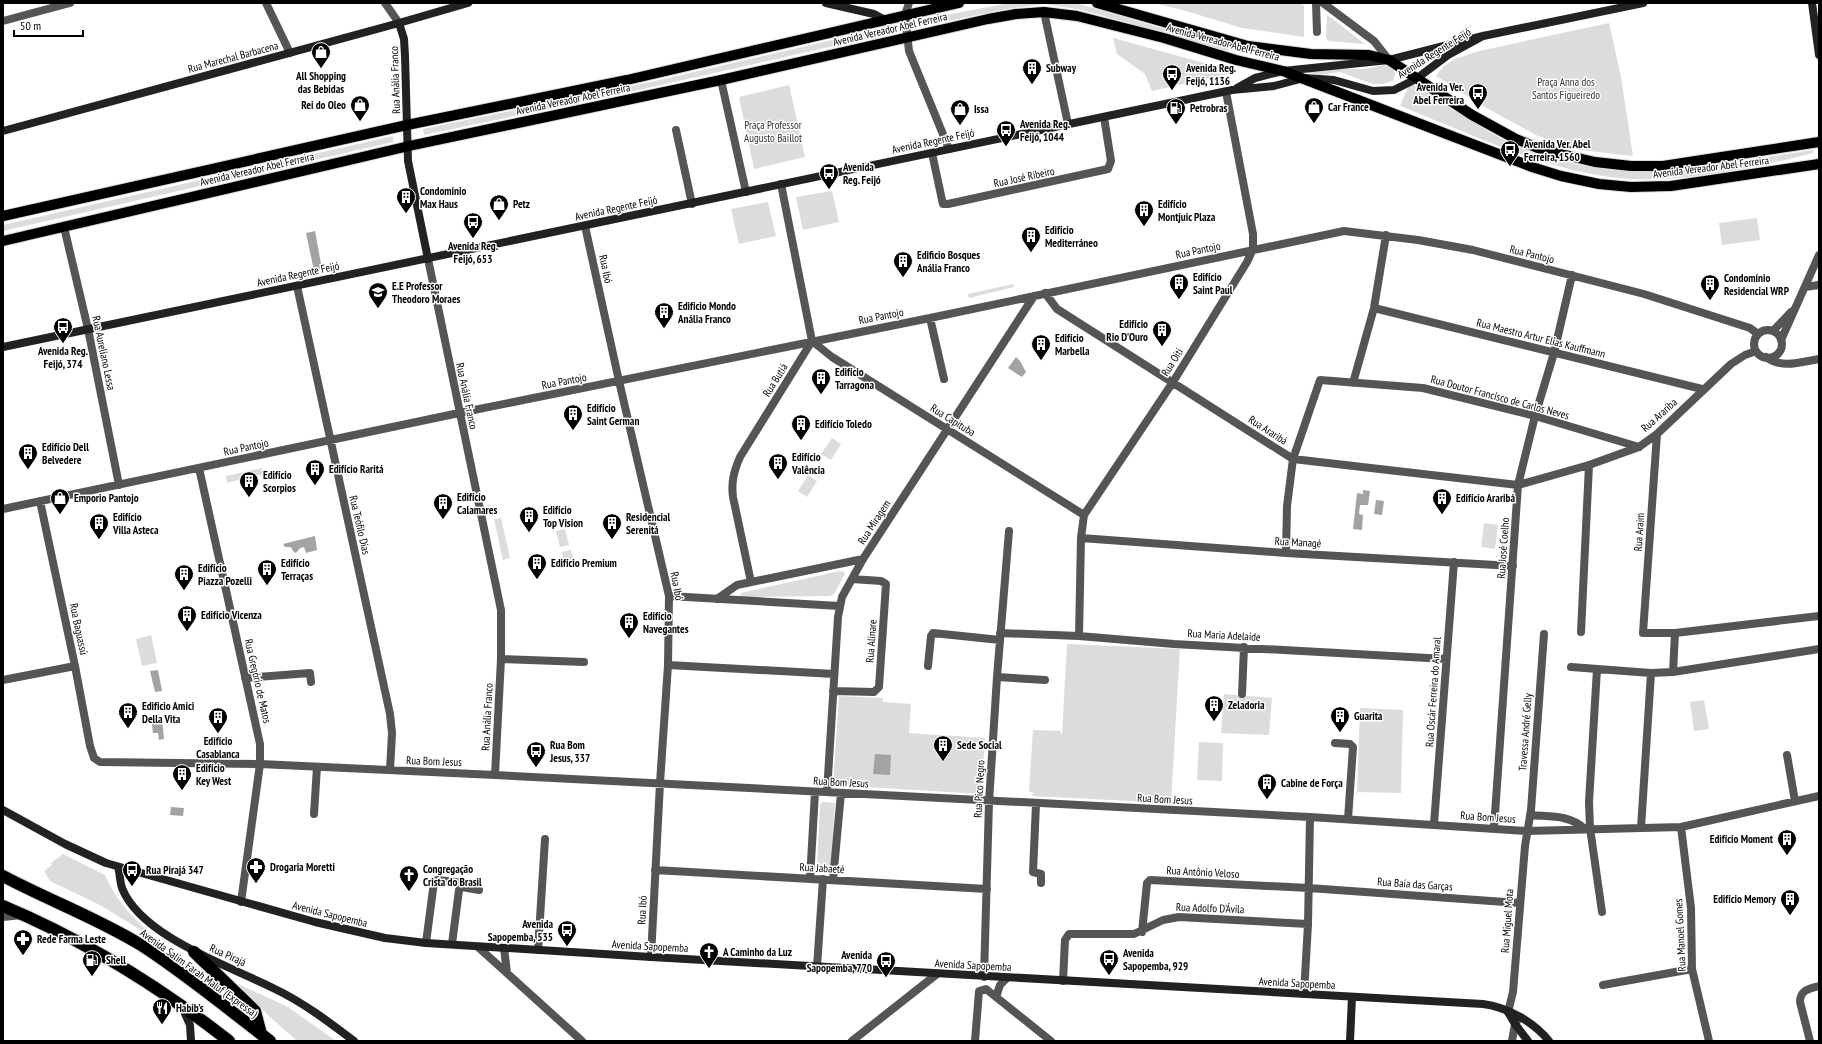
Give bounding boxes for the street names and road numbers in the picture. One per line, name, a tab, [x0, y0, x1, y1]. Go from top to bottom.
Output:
street label: Avenida Vereador Abel Ferreira	[832, 9, 948, 49]
street label: Avenida Vereador Abel Ferreira	[1165, 20, 1281, 64]
street label: Avenida Regente Feijó	[1395, 25, 1474, 81]
street label: Rua Marechal Barbacena	[186, 38, 280, 76]
street label: Rua Anália Franco	[387, 46, 403, 114]
street label: Avenida Vereador Abel Ferreira	[515, 80, 631, 118]
street label: Avenida Regente Feijó	[890, 125, 976, 157]
street label: Avenida Vereador Abel Ferreira	[199, 149, 315, 189]
street label: Avenida Vereador Abel Ferreira	[1652, 153, 1770, 181]
street label: Rua José Ribeiro	[992, 164, 1056, 190]
street label: Avenida Regente Feijó	[573, 192, 659, 224]
street label: Rua Pantojo	[1174, 238, 1222, 262]
street label: Rua Pantojo	[1508, 242, 1556, 266]
street label: Rua Ibó	[596, 253, 616, 285]
street label: Avenida Regente Feijó	[255, 258, 341, 290]
street label: Rua Pantojo	[857, 305, 905, 327]
street label: Rua Aureliano Lessa	[89, 314, 119, 392]
street label: Rua Maestro Artur Elias Kauffmann	[1475, 315, 1607, 361]
street label: Rua Oiti	[1158, 345, 1186, 379]
street label: Rua Anália Franco	[453, 361, 481, 431]
street label: Rua Butiá	[759, 361, 791, 399]
street label: Rua Pantojo	[540, 370, 588, 392]
street label: Rua Doutor Francisco de Carlos Neves	[1429, 372, 1571, 422]
street label: Rua Arariba	[1638, 395, 1680, 435]
street label: Rua Capituba	[928, 401, 978, 439]
street label: Rua Araribá	[1246, 412, 1290, 448]
street label: Rua Pantojo	[222, 435, 270, 459]
street label: Rua Teófilo Dias	[346, 494, 374, 556]
street label: Rua Miragem	[854, 497, 894, 547]
street label: Rua Araim	[1631, 512, 1647, 552]
street label: Rua José Coelho	[1494, 517, 1512, 579]
street label: Rua Managé	[1274, 534, 1322, 550]
street label: Rua Ibó	[668, 571, 686, 602]
street label: Rua Baguassú	[67, 602, 91, 656]
street label: Rua Alinare	[863, 618, 880, 663]
street label: Rua Maria Adelaide	[1187, 626, 1261, 644]
street label: Rua Oscár Ferreira do Amaral	[1422, 636, 1444, 748]
street label: Rua Gregório de Matos	[241, 637, 275, 725]
street label: Rua Anália Franco	[478, 683, 496, 751]
street label: Travessa André Gelly	[1515, 692, 1535, 771]
street label: Rua Bom Jesus	[406, 753, 462, 769]
street label: Rua Pico Negro	[970, 760, 988, 818]
street label: Rua Bom Jesus	[813, 774, 869, 790]
street label: Rua Bom Jesus	[1137, 791, 1193, 807]
street label: Rua Bom Jesus	[1460, 808, 1517, 826]
street label: Rua Jabaeté	[799, 860, 845, 876]
street label: Rua Antônio Veloso	[1166, 863, 1240, 881]
street label: Rua Baía das Garças	[1377, 874, 1453, 894]
street label: Rua Miguel Mota	[1498, 888, 1516, 954]
street label: Rua Ibó	[634, 895, 650, 925]
street label: Avenida Sapopemba	[291, 898, 369, 930]
street label: Rua Manoel Gomes	[1671, 898, 1689, 972]
street label: Rua Adolfo D'Ávila	[1176, 900, 1244, 916]
street label: Avenida Salim Farah Maluf (Expressa)	[137, 926, 261, 1021]
street label: Avenida Sapopemba	[611, 937, 689, 955]
street label: Rua Pirajá	[208, 941, 248, 969]
street label: Avenida Sapopemba	[934, 956, 1012, 974]
street label: Avenida Sapopemba	[1258, 974, 1336, 992]

